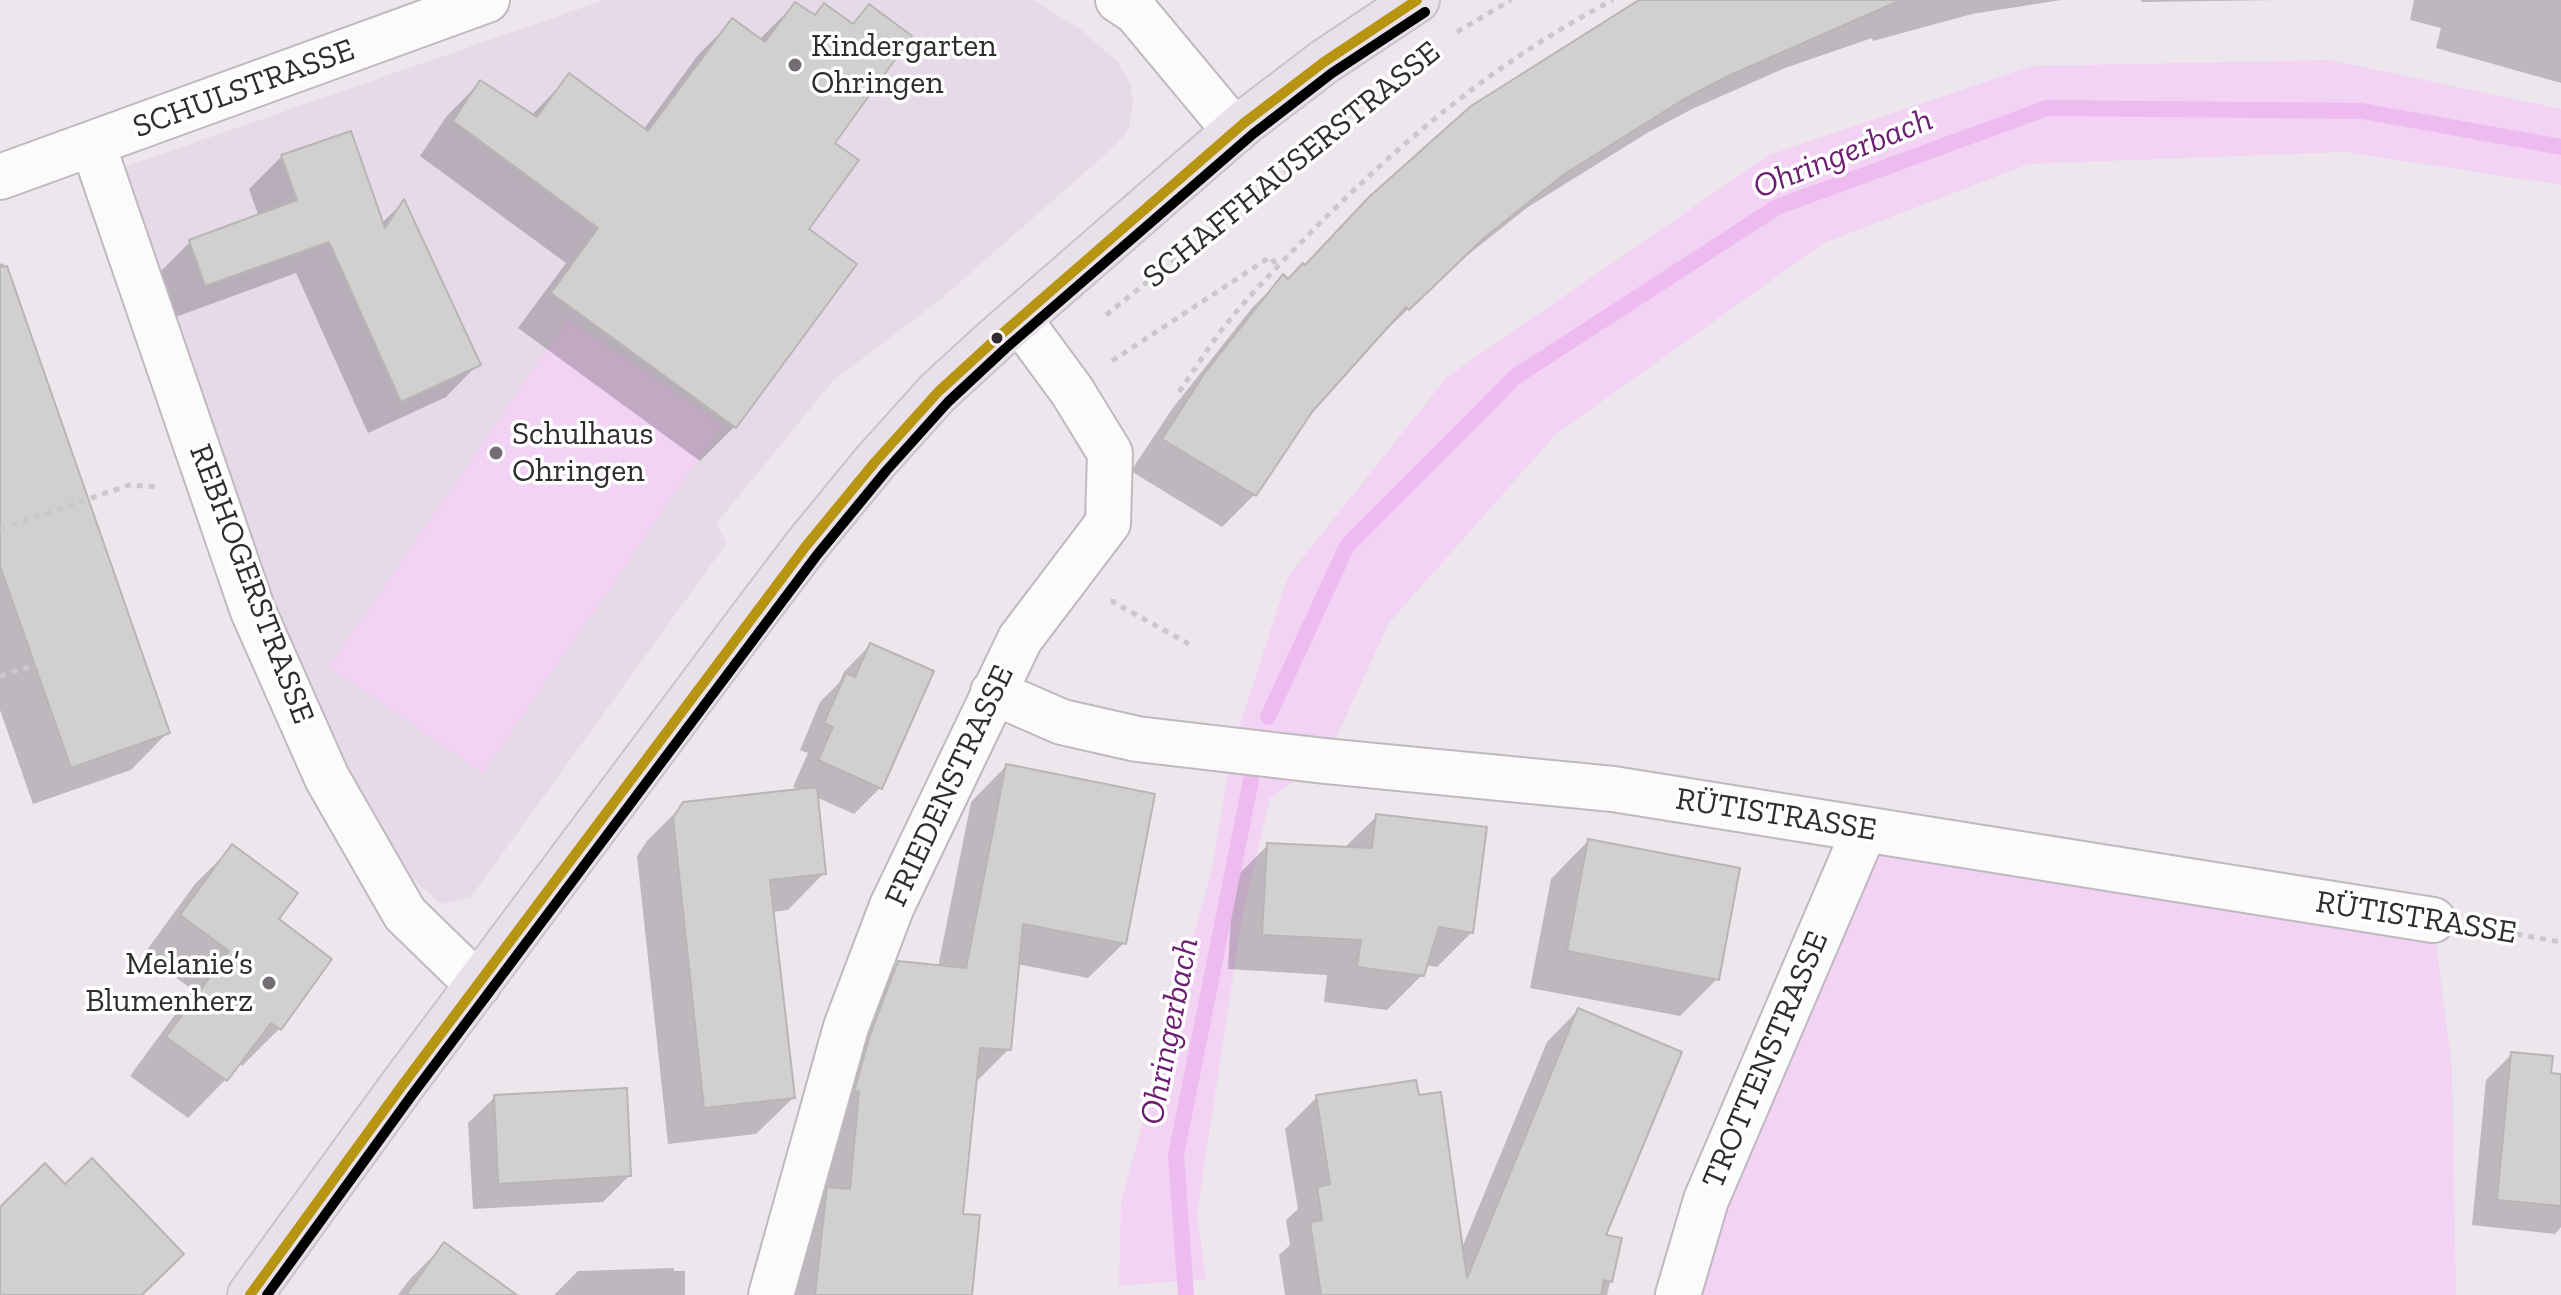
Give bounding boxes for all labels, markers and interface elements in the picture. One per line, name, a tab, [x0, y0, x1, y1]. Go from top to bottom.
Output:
place label: Kindergarten Ohringen	[811, 28, 997, 103]
street label: SCHULSTRASSE	[128, 31, 360, 147]
street label: SCHAFFHAUSERSTRASSE	[1136, 33, 1448, 297]
marker: Kindergarten Ohringen	[786, 56, 804, 74]
water label: Ohringerbach	[1747, 100, 1939, 208]
unlabelled marker	[989, 330, 1005, 346]
place label: Schulhaus Ohringen	[512, 416, 654, 491]
street label: REBHOGERSTRASSE	[180, 439, 322, 729]
marker: Schulhaus Ohringen	[487, 444, 505, 462]
street label: FRIEDENSTRASSE	[877, 659, 1023, 913]
street label: RÜTISTRASSE	[1673, 780, 1879, 850]
street label: RÜTISTRASSE	[2313, 883, 2519, 953]
street label: TROTTENSTRASSE	[1695, 926, 1837, 1194]
water label: Ohringerbach	[1132, 934, 1208, 1128]
place label: Melanie’s Blumenherz	[85, 946, 253, 1021]
marker: Melanie’s Blumenherz	[260, 974, 278, 992]

